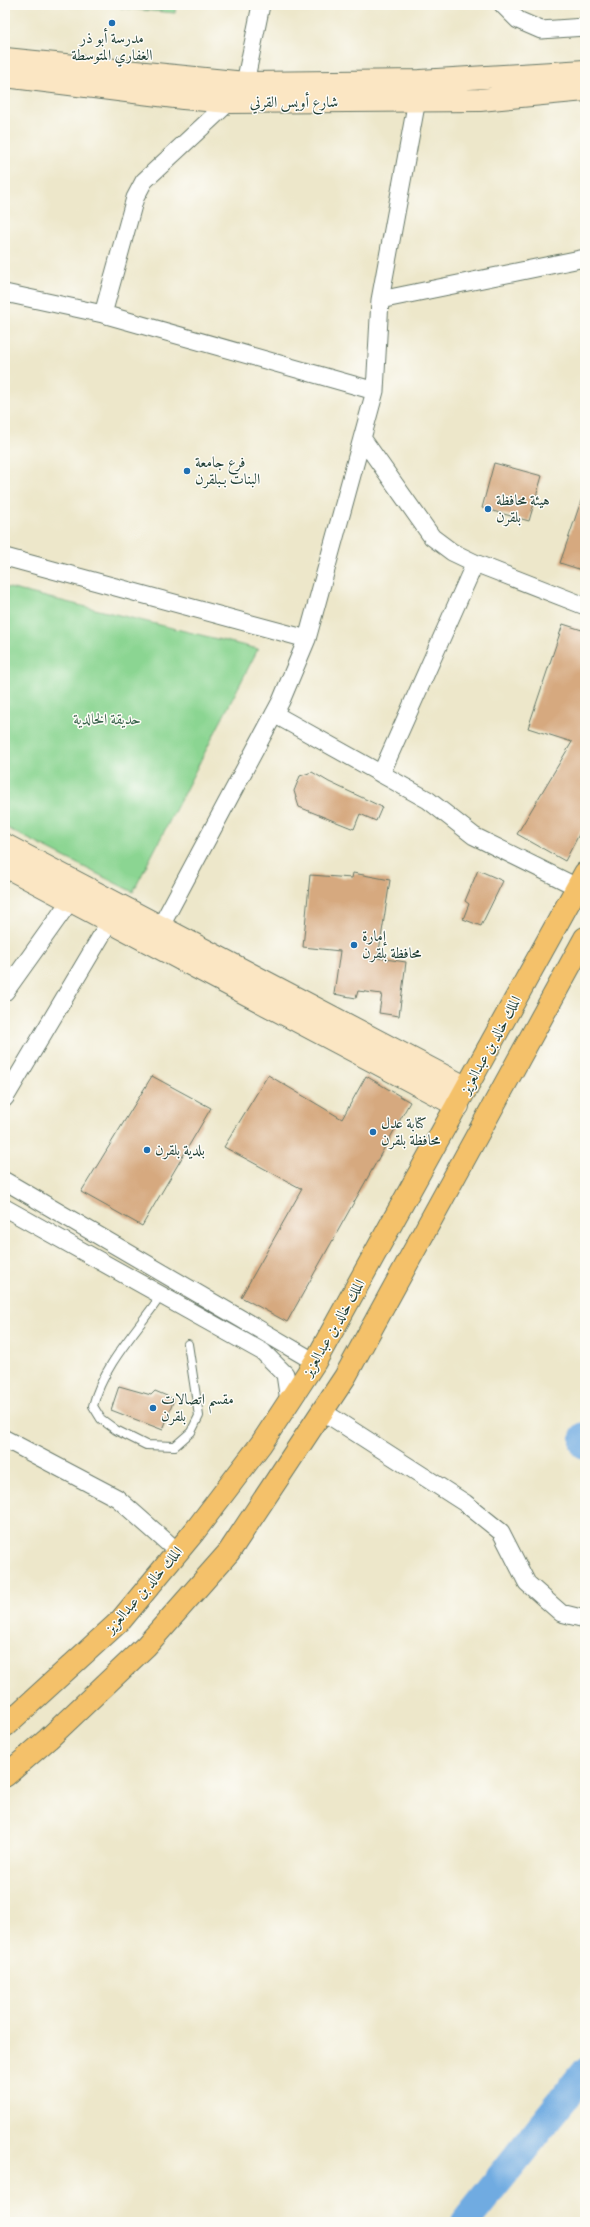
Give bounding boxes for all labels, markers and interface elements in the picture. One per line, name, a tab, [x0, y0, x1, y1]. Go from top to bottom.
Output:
marker: مدرسة أبو ذر الغفاري المتوسطة	[107, 18, 117, 28]
place label: مدرسة أبو ذر الغفاري المتوسطة	[71, 27, 153, 67]
street label: شارع أويس القرني	[250, 91, 338, 115]
place label: فرع جامعة البنات بـبلقرن	[195, 453, 260, 489]
marker: فرع جامعة البنات بـبلقرن	[182, 466, 192, 476]
place label: هيئة محافظة بلقرن	[496, 491, 550, 527]
marker: هيئة محافظة بلقرن	[483, 504, 493, 514]
park label: حديقة الخالدية	[73, 710, 141, 729]
place label: إمارة محافظة بلقرن	[362, 927, 421, 963]
marker: إمارة محافظة بلقرن	[349, 940, 359, 950]
street label: الملك خالد بن عبدالعزيز	[455, 993, 526, 1099]
place label: كتابة عدل محافظة بلقرن	[381, 1114, 440, 1150]
marker: كتابة عدل محافظة بلقرن	[368, 1127, 378, 1137]
place label: بلدية بلقرن	[155, 1141, 205, 1160]
marker: بلدية بلقرن	[142, 1145, 152, 1155]
street label: الملك خالد بن عبدالعزيز	[297, 1276, 370, 1382]
place label: مقسم اتصالات بلقرن	[161, 1390, 234, 1426]
marker: مقسم اتصالات بلقرن	[148, 1403, 158, 1413]
street label: الملك خالد بن عبدالعزيز	[100, 1543, 187, 1639]

